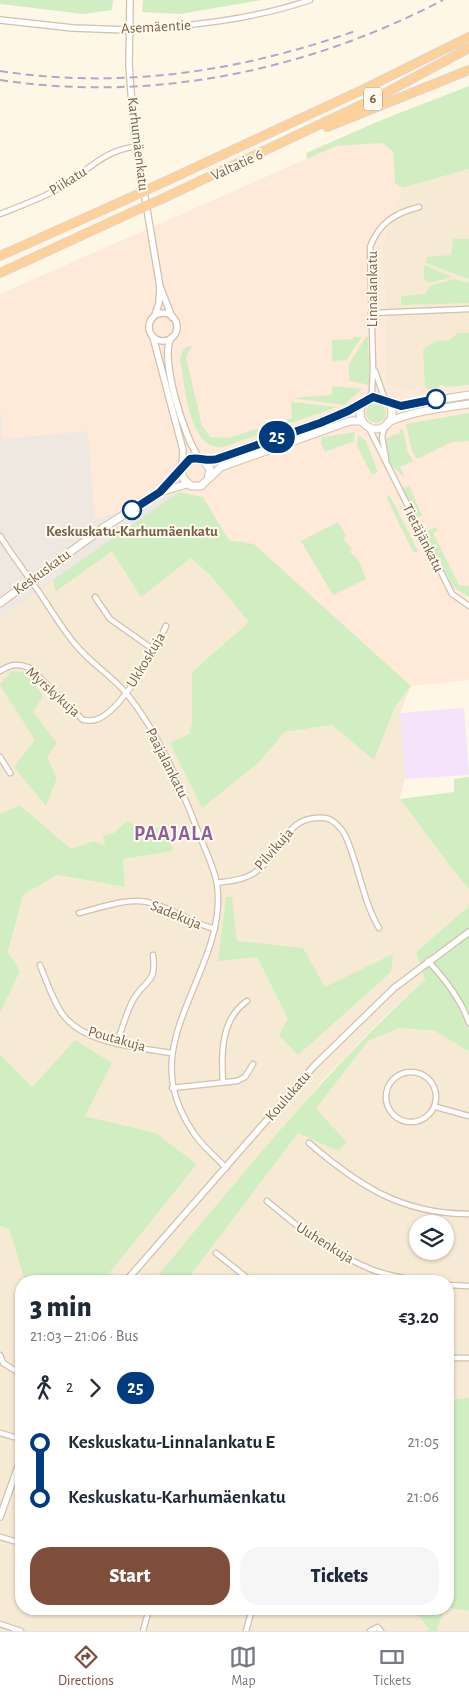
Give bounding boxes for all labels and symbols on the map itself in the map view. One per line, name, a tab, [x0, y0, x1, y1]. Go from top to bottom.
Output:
street label: Asemäentie	[121, 18, 191, 36]
road number: 6	[364, 88, 382, 110]
street label: Karhumäenkatu	[125, 96, 151, 192]
street label: Valtatie 6	[209, 147, 265, 183]
street label: Piikatu	[47, 164, 90, 198]
street label: Linnalankatu	[365, 251, 380, 327]
unlabelled marker	[426, 389, 446, 409]
line badge: 25	[254, 421, 300, 453]
marker: Keskuskatu-Karhumäenkatu	[122, 500, 142, 520]
street label: Tietäjänkatu	[400, 502, 447, 575]
place label: Keskuskatu-Karhumäenkatu	[46, 524, 218, 539]
street label: Keskuskatu	[11, 546, 73, 598]
street label: Ukkoskuja	[124, 630, 168, 690]
street label: Myrskykuja	[23, 664, 83, 720]
street label: Paajalankatu	[143, 726, 191, 801]
district label: PAAJALA	[134, 824, 214, 844]
street label: Pilvikuja	[252, 825, 296, 873]
street label: Sadekuja	[148, 898, 204, 932]
street label: Poutakuja	[86, 1024, 148, 1054]
street label: Koulukatu	[263, 1068, 314, 1124]
street label: Uuhenkuja	[294, 1219, 357, 1267]

